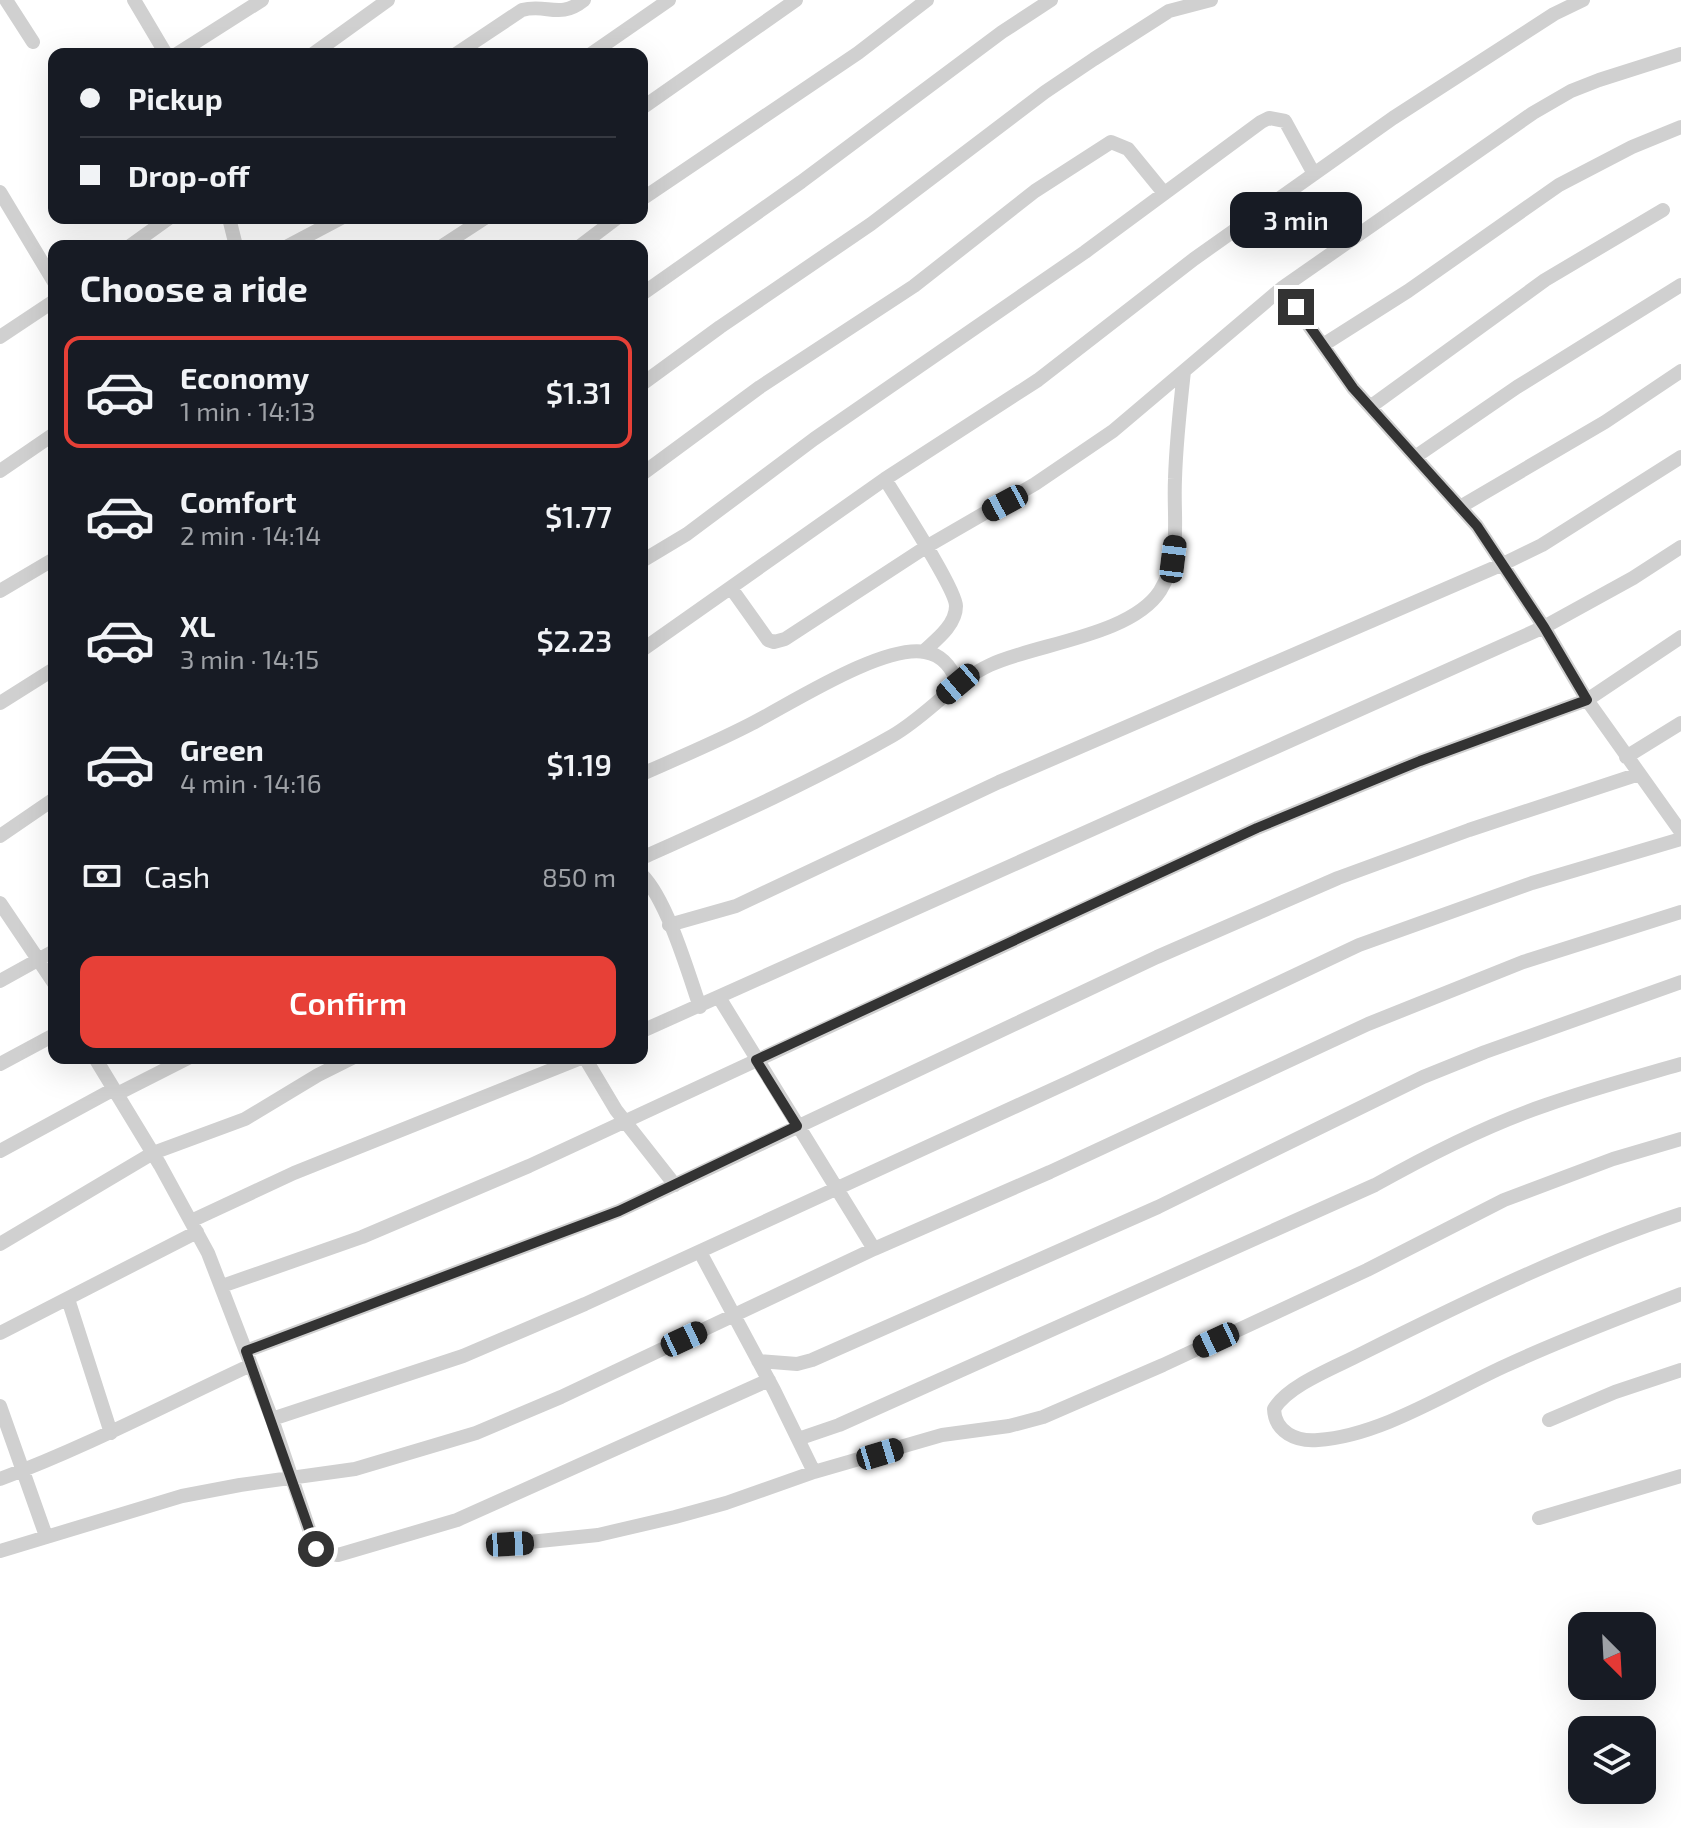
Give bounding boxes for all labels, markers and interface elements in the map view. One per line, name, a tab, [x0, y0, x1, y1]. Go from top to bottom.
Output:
text: Pickup	[128, 80, 223, 116]
text: Drop-off	[128, 157, 250, 193]
callout: 3 min	[1230, 191, 1362, 247]
text: 3 min	[1263, 204, 1329, 235]
text: Choose a ride	[80, 266, 308, 309]
route end	[1278, 289, 1314, 325]
icon: car	[84, 356, 156, 428]
text: Economy	[180, 359, 309, 395]
text: $1.31	[546, 374, 612, 410]
text: 1 min · 14:13	[180, 395, 316, 426]
icon: car	[84, 480, 156, 552]
car	[978, 481, 1032, 525]
text: Comfort	[180, 483, 297, 519]
text: $1.77	[545, 498, 612, 534]
text: 2 min · 14:14	[180, 519, 321, 550]
car	[1158, 534, 1188, 584]
icon: car	[84, 604, 156, 676]
text: XL	[180, 607, 215, 643]
text: $2.23	[536, 622, 612, 658]
text: 3 min · 14:15	[180, 643, 319, 674]
car	[932, 659, 984, 709]
icon: car	[84, 728, 156, 800]
text: Green	[180, 731, 264, 767]
text: $1.19	[546, 746, 612, 782]
text: 4 min · 14:16	[180, 767, 322, 798]
icon: cash	[80, 854, 124, 898]
text: Cash	[144, 858, 210, 894]
text: 850 m	[542, 861, 616, 892]
button: Confirm	[80, 956, 616, 1048]
car	[657, 1318, 711, 1360]
car	[1189, 1319, 1243, 1361]
car	[854, 1436, 906, 1472]
route start	[298, 1531, 334, 1567]
car	[485, 1531, 535, 1557]
north arrow	[1568, 1612, 1656, 1700]
map controls	[1568, 1612, 1656, 1804]
button: layers	[1568, 1716, 1656, 1804]

